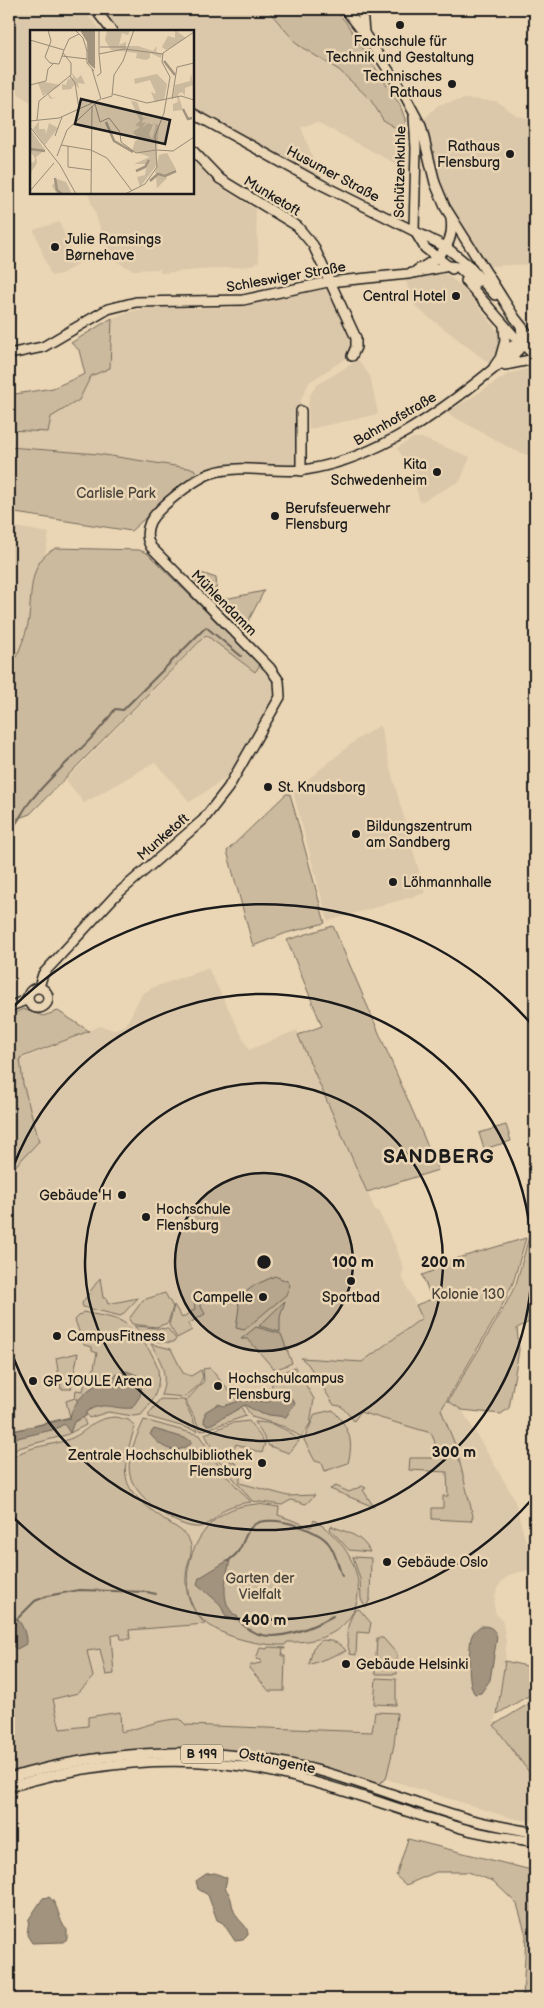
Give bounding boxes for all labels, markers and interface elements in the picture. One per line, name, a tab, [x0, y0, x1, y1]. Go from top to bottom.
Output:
marker: Fachschule für Technik und Gestaltung	[394, 19, 406, 31]
inset map	[30, 30, 194, 194]
place label: Fachschule für Technik und Gestaltung	[326, 33, 474, 66]
place label: Technisches Rathaus	[363, 68, 442, 101]
marker: Technisches Rathaus	[446, 78, 458, 90]
street label: Schützenkuhle	[391, 126, 409, 218]
place label: Rathaus Flensburg	[437, 138, 500, 171]
street label: Husumer Straße	[284, 142, 382, 206]
marker: Rathaus Flensburg	[504, 148, 516, 160]
street label: Munketoft	[241, 172, 304, 220]
place label: Julie Ramsings Børnehave	[65, 231, 161, 264]
marker: Julie Ramsings Børnehave	[49, 241, 61, 253]
street label: Schleswiger Straße	[225, 258, 347, 296]
place label: Central Hotel	[363, 288, 446, 305]
marker: Central Hotel	[450, 290, 462, 302]
street label: Bahnhofstraße	[351, 388, 439, 450]
place label: Kita Schwedenheim	[331, 456, 427, 489]
marker: Kita Schwedenheim	[431, 466, 443, 478]
park label: Carlisle Park	[76, 485, 156, 502]
place label: Berufsfeuerwehr Flensburg	[285, 500, 391, 533]
marker: Berufsfeuerwehr Flensburg	[269, 510, 281, 522]
street label: Mühlendamm	[188, 567, 260, 639]
place label: St. Knudsborg	[278, 779, 366, 796]
marker: St. Knudsborg	[262, 781, 274, 793]
street label: Munketoft	[134, 809, 193, 864]
place label: Bildungszentrum am Sandberg	[366, 818, 472, 851]
marker: Bildungszentrum am Sandberg	[350, 828, 362, 840]
place label: Löhmannhalle	[403, 874, 492, 891]
marker: Löhmannhalle	[387, 876, 399, 888]
district label: SANDBERG	[383, 1146, 495, 1169]
place label: Gebäude H	[39, 1187, 112, 1204]
marker: Gebäude H	[116, 1189, 128, 1201]
place label: Hochschule Flensburg	[156, 1201, 231, 1234]
marker: Hochschule Flensburg	[140, 1211, 152, 1223]
centre of rings	[255, 1253, 273, 1271]
text: 100 m	[332, 1253, 374, 1272]
text: 200 m	[421, 1253, 465, 1272]
marker: Sportbad	[345, 1275, 357, 1287]
park label: Kolonie 130	[431, 1286, 505, 1303]
place label: Campelle	[193, 1289, 253, 1306]
place label: Sportbad	[322, 1289, 380, 1306]
marker: Campelle	[257, 1291, 269, 1303]
place label: CampusFitness	[67, 1328, 165, 1345]
marker: CampusFitness	[51, 1330, 63, 1342]
place label: Hochschulcampus Flensburg	[228, 1370, 344, 1403]
place label: GP JOULE Arena	[43, 1373, 152, 1390]
marker: GP JOULE Arena	[27, 1375, 39, 1387]
marker: Hochschulcampus Flensburg	[212, 1380, 224, 1392]
text: 300 m	[432, 1443, 476, 1462]
place label: Zentrale Hochschulbibliothek Flensburg	[67, 1447, 252, 1480]
marker: Zentrale Hochschulbibliothek Flensburg	[256, 1457, 268, 1469]
place label: Gebäude Oslo	[397, 1554, 488, 1571]
marker: Gebäude Oslo	[381, 1556, 393, 1568]
park label: Garten der Vielfalt	[226, 1570, 295, 1603]
text: 400 m	[242, 1611, 286, 1630]
place label: Gebäude Helsinki	[356, 1656, 468, 1673]
marker: Gebäude Helsinki	[340, 1658, 352, 1670]
road number: B 199	[181, 1745, 223, 1764]
street label: Osttangente	[237, 1745, 317, 1777]

